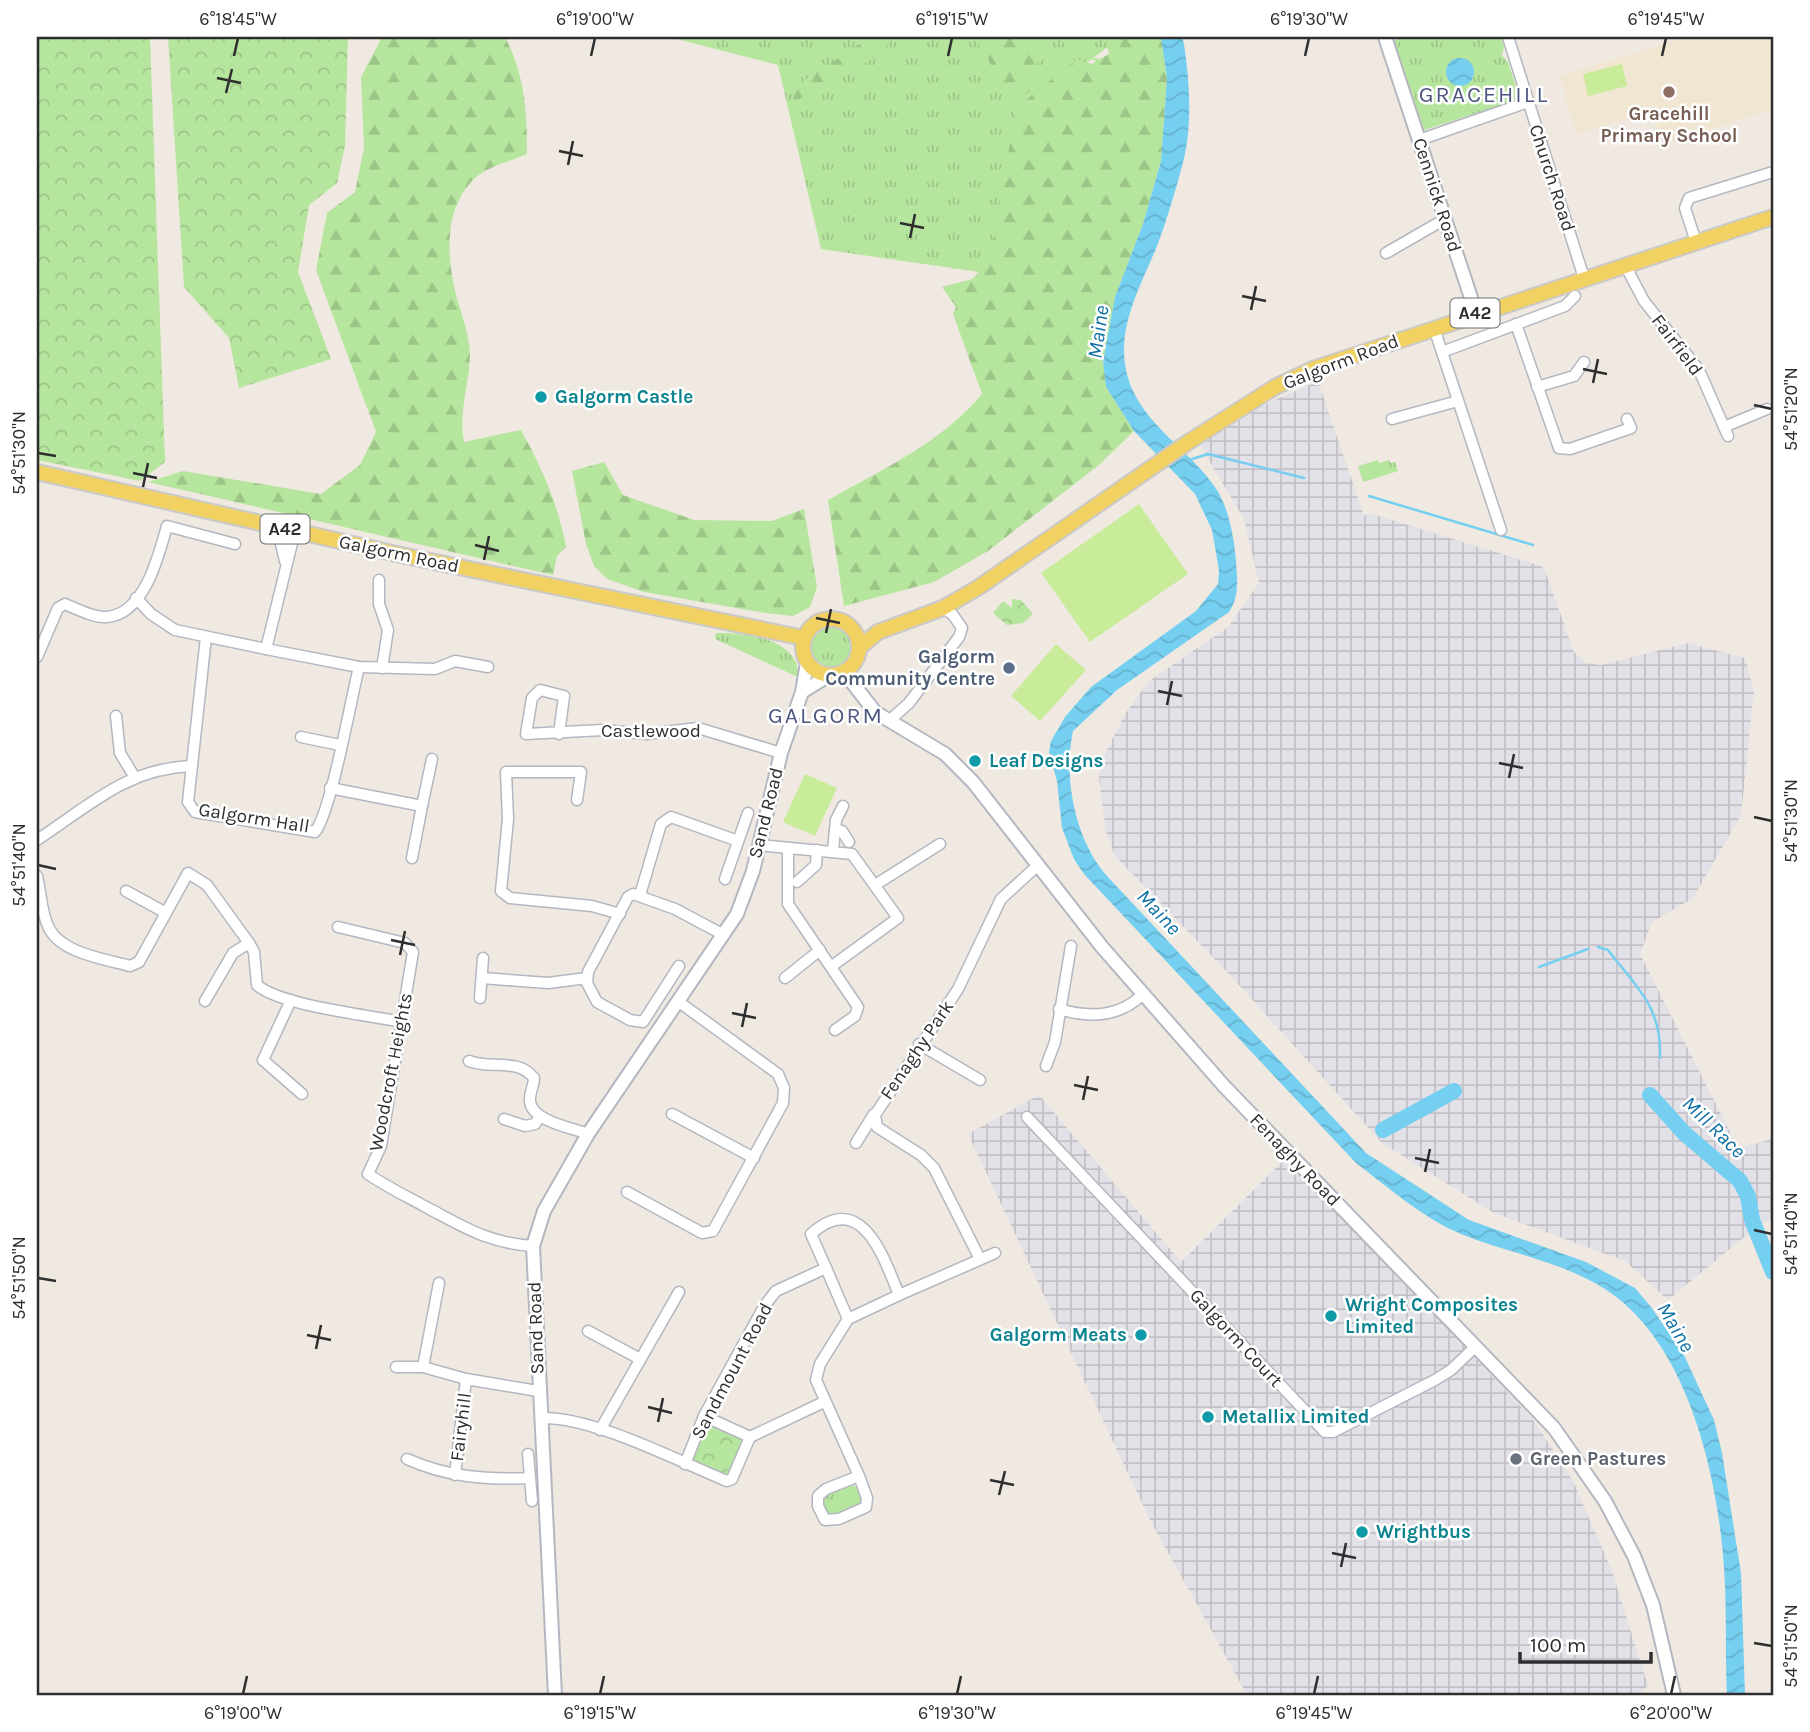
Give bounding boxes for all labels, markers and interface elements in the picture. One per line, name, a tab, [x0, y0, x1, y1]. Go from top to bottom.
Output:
text: 6°18'45"W	[199, 8, 277, 30]
text: 6°19'00"W	[556, 8, 634, 30]
text: 6°19'15"W	[916, 8, 988, 30]
text: 6°19'30"W	[1270, 8, 1348, 30]
text: 6°19'45"W	[1627, 8, 1705, 30]
district label: GRACEHILL	[1419, 81, 1549, 108]
marker: Gracehill Primary School	[1661, 84, 1677, 100]
place label: Gracehill Primary School	[1601, 103, 1738, 147]
street label: Church Road	[1524, 122, 1580, 234]
street label: Cennick Road	[1408, 135, 1466, 255]
road number: A42	[1450, 298, 1500, 328]
water label: Maine	[1082, 304, 1114, 360]
street label: Fairfield	[1647, 310, 1707, 380]
street label: Galgorm Road	[1280, 330, 1402, 394]
text: 54°51'20"N	[1780, 367, 1802, 451]
place label: Galgorm Castle	[555, 386, 693, 408]
marker: Galgorm Castle	[533, 389, 549, 405]
text: 54°51'30"N	[8, 411, 30, 495]
road number: A42	[260, 514, 310, 544]
street label: Galgorm Road	[337, 531, 461, 577]
place label: Galgorm Community Centre	[825, 646, 995, 690]
marker: Galgorm Community Centre	[1001, 660, 1017, 676]
district label: GALGORM	[768, 702, 884, 729]
street label: Castlewood	[601, 720, 701, 742]
place label: Leaf Designs	[989, 750, 1104, 772]
marker: Leaf Designs	[967, 753, 983, 769]
street label: Sand Road	[744, 765, 788, 861]
text: 54°51'30"N	[1780, 779, 1802, 863]
street label: Galgorm Hall	[197, 798, 311, 838]
text: 54°51'40"N	[8, 823, 30, 907]
water label: Maine	[1132, 884, 1186, 940]
street label: Woodcroft Heights	[365, 991, 417, 1153]
street label: Fenaghy Park	[876, 996, 958, 1104]
water label: Mill Race	[1677, 1091, 1751, 1163]
street label: Fenaghy Road	[1245, 1109, 1345, 1211]
text: 54°51'40"N	[1780, 1192, 1802, 1276]
text: 54°51'50"N	[8, 1236, 30, 1320]
street label: Sand Road	[523, 1281, 549, 1375]
street label: Galgorm Court	[1185, 1284, 1287, 1392]
place label: Wright Composites Limited	[1345, 1294, 1518, 1338]
water label: Maine	[1652, 1298, 1700, 1356]
street label: Sandmount Road	[687, 1299, 777, 1443]
marker: Wright Composites Limited	[1323, 1308, 1339, 1324]
place label: Galgorm Meats	[990, 1324, 1127, 1346]
marker: Galgorm Meats	[1133, 1327, 1149, 1343]
street label: Fairyhill	[446, 1391, 476, 1463]
place label: Metallix Limited	[1222, 1406, 1370, 1428]
marker: Metallix Limited	[1200, 1409, 1216, 1425]
place label: Green Pastures	[1530, 1448, 1666, 1470]
marker: Green Pastures	[1508, 1451, 1524, 1467]
place label: Wrightbus	[1376, 1521, 1471, 1543]
marker: Wrightbus	[1354, 1524, 1370, 1540]
text: 54°51'50"N	[1780, 1604, 1802, 1688]
scale bar	[1520, 1620, 1651, 1664]
text: 100 m	[1530, 1633, 1587, 1657]
text: 6°19'00"W	[204, 1702, 282, 1724]
text: 6°19'15"W	[564, 1702, 636, 1724]
text: 6°19'30"W	[918, 1702, 996, 1724]
text: 6°19'45"W	[1275, 1702, 1353, 1724]
text: 6°20'00"W	[1630, 1702, 1712, 1724]

